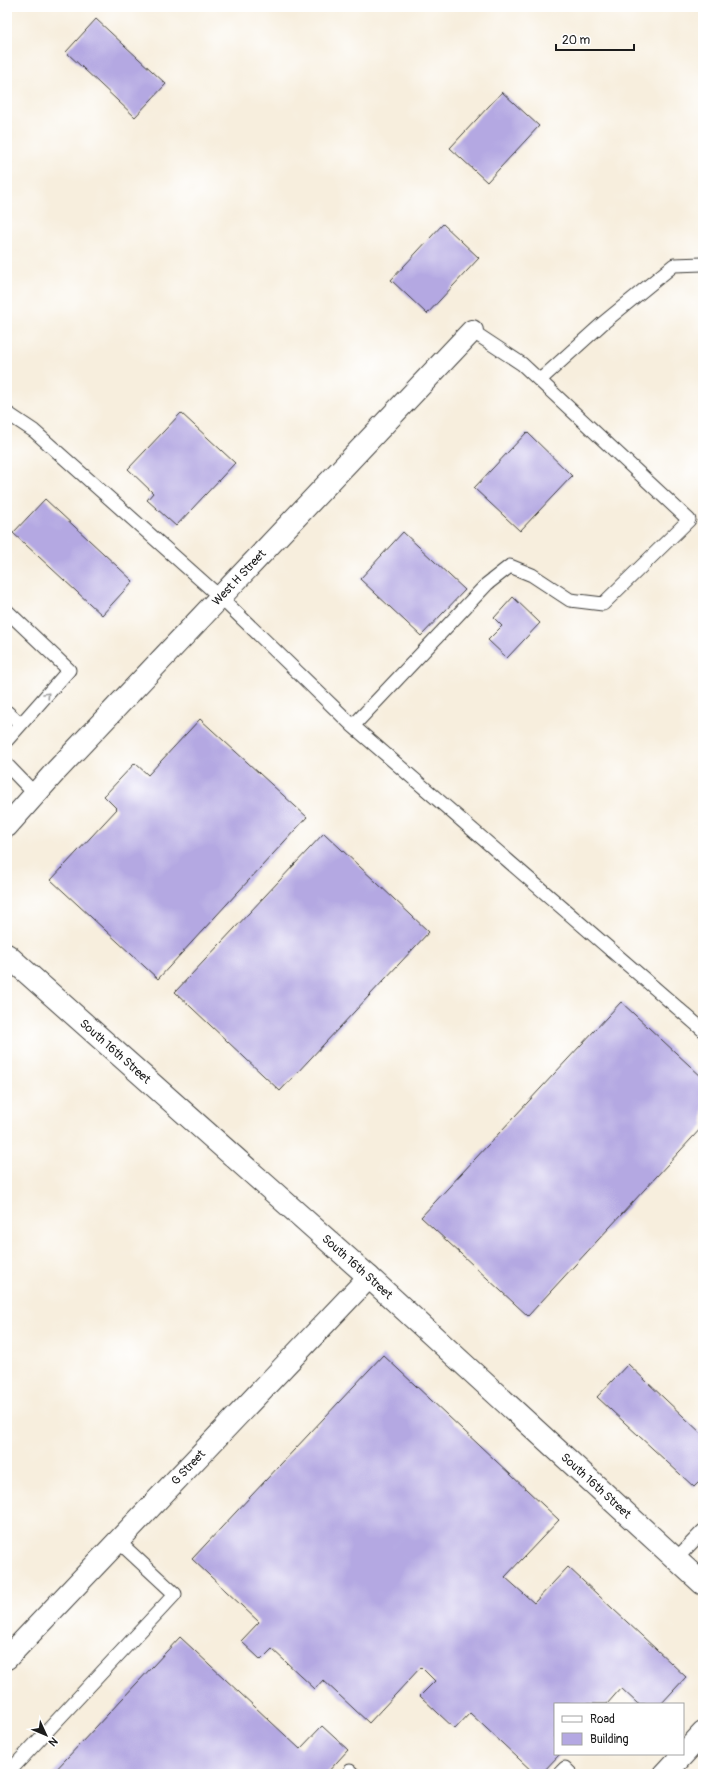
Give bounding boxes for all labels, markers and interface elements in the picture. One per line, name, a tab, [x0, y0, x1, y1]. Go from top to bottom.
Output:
scale bar	[556, 26, 634, 52]
text: 20 m	[562, 33, 591, 48]
street label: West H Street	[209, 546, 270, 609]
one-way arrow	[42, 692, 49, 700]
street label: South 16th Street	[76, 1016, 154, 1087]
street label: South 16th Street	[319, 1232, 396, 1303]
street label: G Street	[168, 1447, 209, 1488]
street label: South 16th Street	[558, 1450, 634, 1522]
legend	[554, 1703, 684, 1755]
text: Road	[590, 1712, 615, 1727]
north arrow	[26, 1715, 66, 1755]
text: Building	[590, 1732, 629, 1747]
text: N	[45, 1734, 60, 1749]

